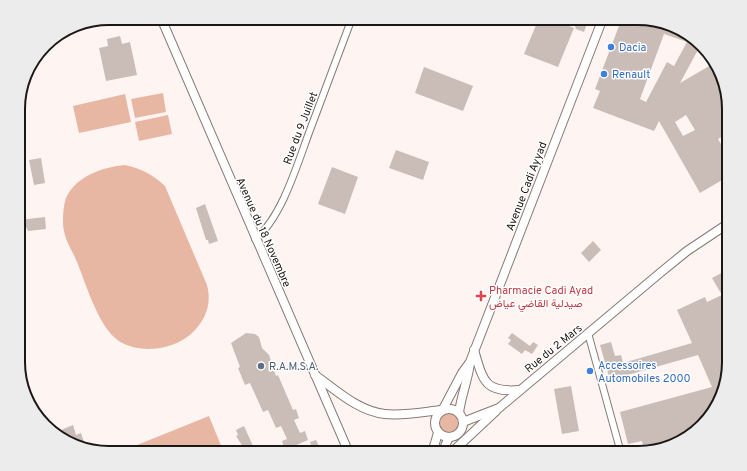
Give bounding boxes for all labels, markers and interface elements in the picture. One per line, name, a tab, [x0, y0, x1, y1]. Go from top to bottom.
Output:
place label: Dacia	[619, 41, 647, 55]
marker: Dacia	[606, 42, 616, 52]
place label: Renault	[612, 68, 650, 82]
marker: Renault	[599, 69, 609, 79]
street label: Rue du 9 Juillet	[281, 90, 321, 167]
street label: Avenue Cadi Ayyad	[503, 140, 550, 233]
street label: Avenue du 18 Novembre	[233, 175, 294, 289]
place label: Pharmacie Cadi Ayad صيدلية القاضي عياض	[489, 284, 593, 313]
marker: Pharmacie Cadi Ayad صيدلية القاضي عياض	[476, 291, 486, 301]
street label: Rue du 2 Mars	[522, 321, 585, 376]
place label: Accessoires Automobiles 2000	[598, 359, 691, 386]
place label: R.A.M.S.A.	[269, 360, 318, 374]
marker: R.A.M.S.A.	[256, 361, 266, 371]
marker: Accessoires Automobiles 2000	[585, 366, 595, 376]

